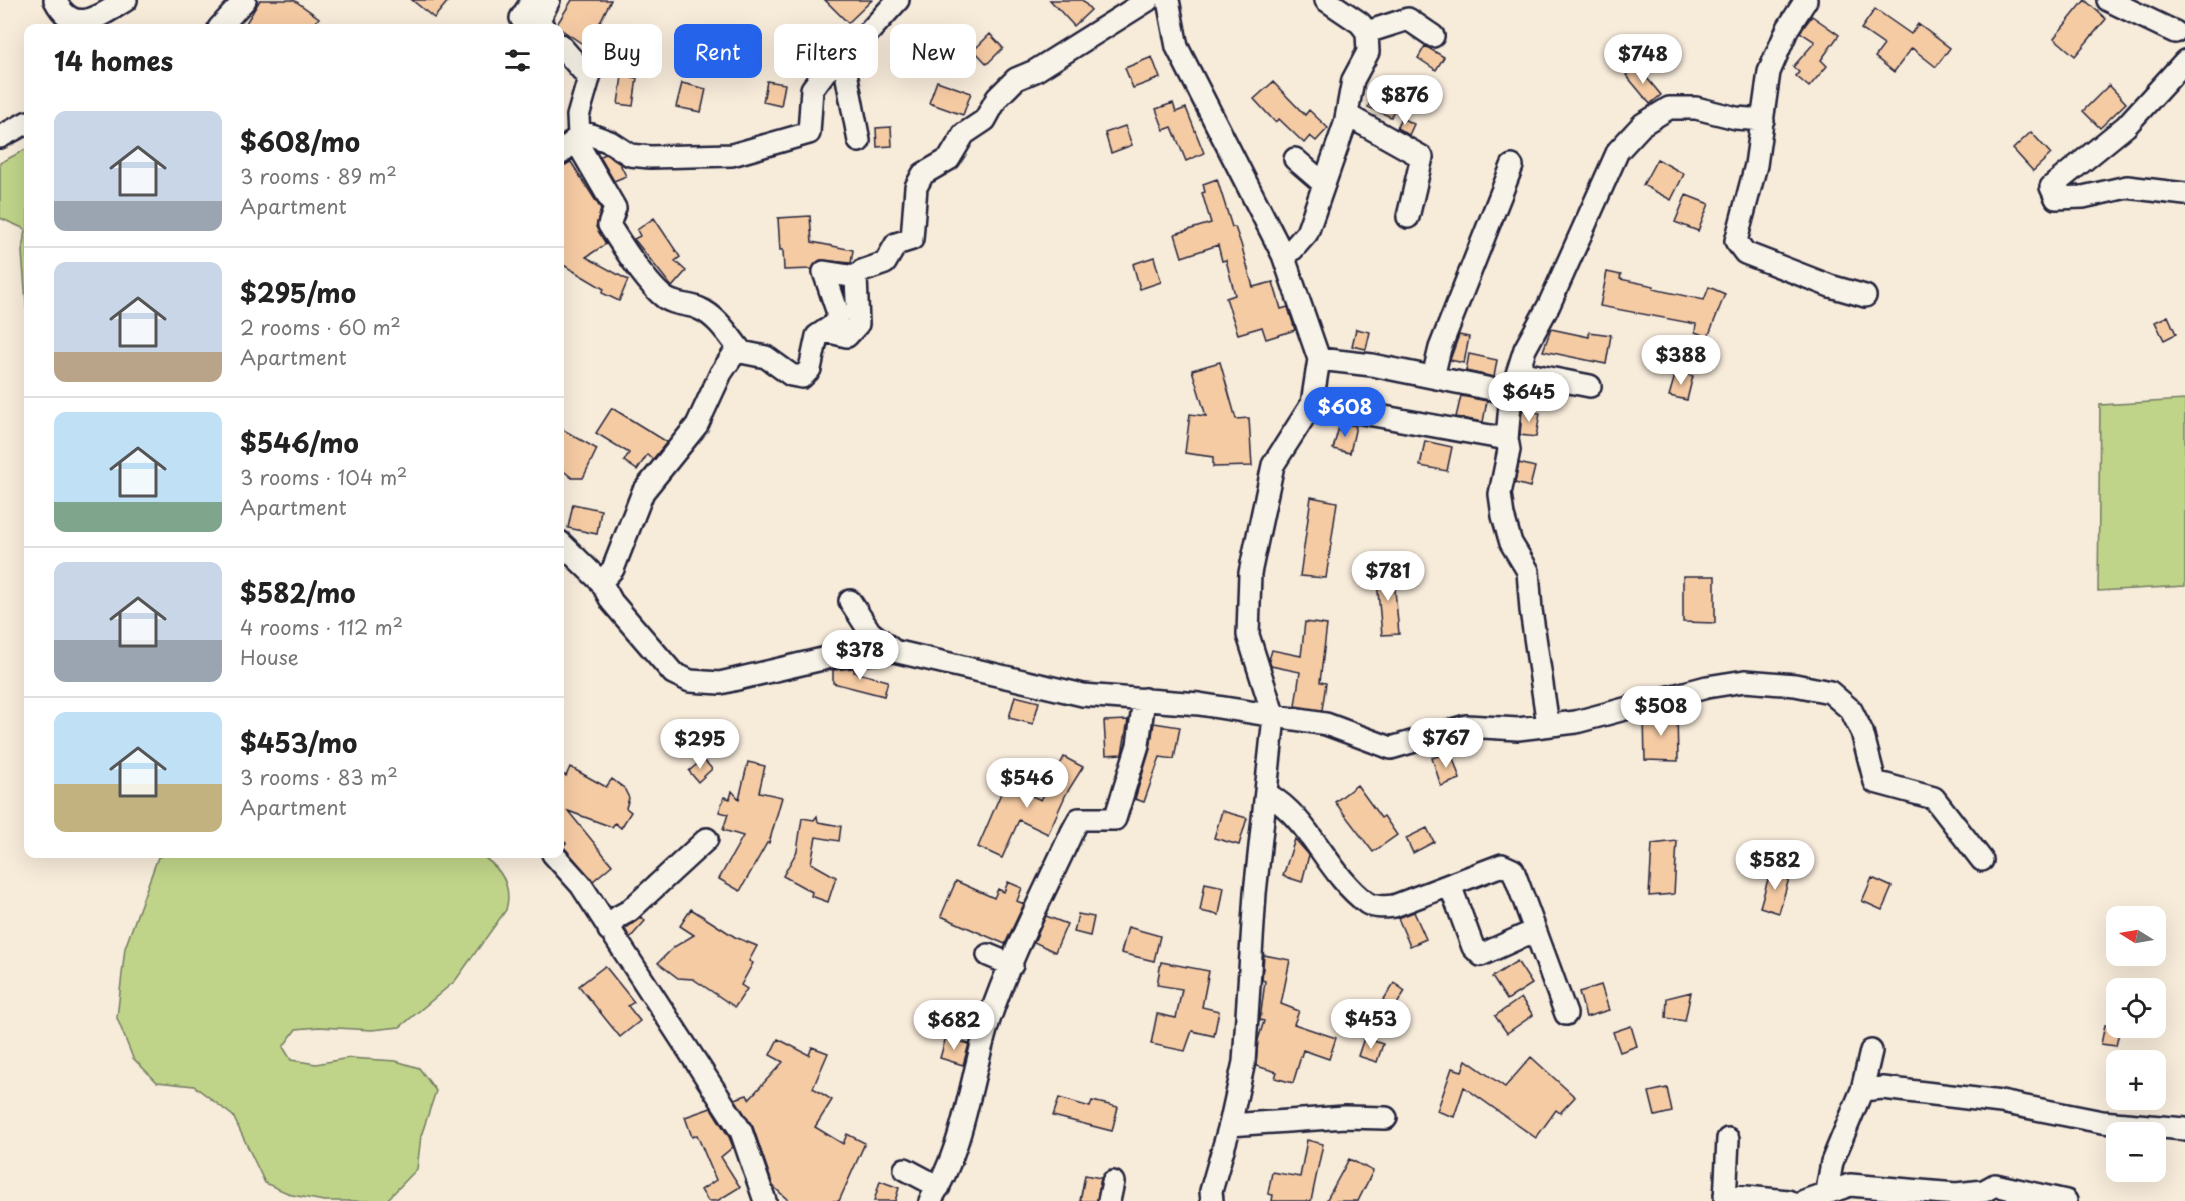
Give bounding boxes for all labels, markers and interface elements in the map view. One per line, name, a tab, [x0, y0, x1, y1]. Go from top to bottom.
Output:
chip: Buy	[582, 24, 662, 78]
chip: Rent	[674, 24, 762, 78]
chip: Filters	[774, 24, 878, 78]
chip: New	[890, 24, 976, 78]
pin: $748	[1607, 34, 1679, 85]
text: $748	[1618, 38, 1668, 68]
text: 14 homes	[54, 41, 173, 80]
icon: filters	[501, 44, 534, 77]
pin: $876	[1369, 75, 1441, 126]
text: $876	[1381, 79, 1429, 109]
text: $608/mo	[240, 122, 360, 161]
icon: home	[102, 135, 174, 207]
text: 3 rooms · 89 m²	[240, 161, 397, 191]
text: Apartment	[240, 191, 347, 221]
text: $295/mo	[240, 273, 356, 312]
icon: home	[102, 286, 174, 358]
text: 2 rooms · 60 m²	[240, 312, 401, 342]
pin: $388	[1645, 335, 1717, 386]
text: $388	[1655, 339, 1707, 369]
text: Apartment	[240, 342, 347, 372]
pin: $645	[1493, 372, 1565, 423]
text: $645	[1502, 376, 1556, 406]
pin: $608	[1309, 387, 1381, 438]
text: $608	[1318, 391, 1372, 421]
text: $546/mo	[240, 423, 359, 462]
icon: home	[102, 436, 174, 508]
text: 3 rooms · 104 m²	[240, 462, 407, 492]
text: Apartment	[240, 492, 347, 522]
pin: $781	[1352, 551, 1424, 602]
text: $781	[1366, 555, 1410, 585]
text: $582/mo	[240, 573, 356, 612]
icon: home	[102, 586, 174, 658]
text: 4 rooms · 112 m²	[240, 612, 403, 642]
pin: $378	[824, 630, 896, 681]
text: $378	[836, 634, 884, 664]
text: House	[240, 642, 299, 672]
pin: $508	[1625, 686, 1697, 737]
text: $508	[1635, 690, 1687, 720]
pin: $767	[1410, 718, 1482, 769]
pin: $295	[664, 719, 736, 770]
text: $767	[1422, 722, 1470, 752]
text: $453/mo	[240, 723, 357, 762]
text: $295	[674, 723, 726, 753]
icon: home	[102, 736, 174, 808]
pin: $546	[991, 758, 1063, 809]
text: 3 rooms · 83 m²	[240, 762, 398, 792]
text: $546	[1000, 762, 1054, 792]
text: Apartment	[240, 792, 347, 822]
pin: $582	[1739, 840, 1811, 891]
text: $582	[1750, 844, 1800, 874]
north arrow	[2106, 906, 2166, 966]
map controls	[2106, 906, 2166, 1182]
button: locate	[2106, 978, 2166, 1038]
pin: $453	[1335, 999, 1407, 1050]
pin: $682	[918, 1000, 990, 1051]
text: $453	[1345, 1003, 1397, 1033]
text: $682	[928, 1004, 981, 1034]
button: +	[2106, 1050, 2166, 1110]
button: −	[2106, 1122, 2166, 1182]

